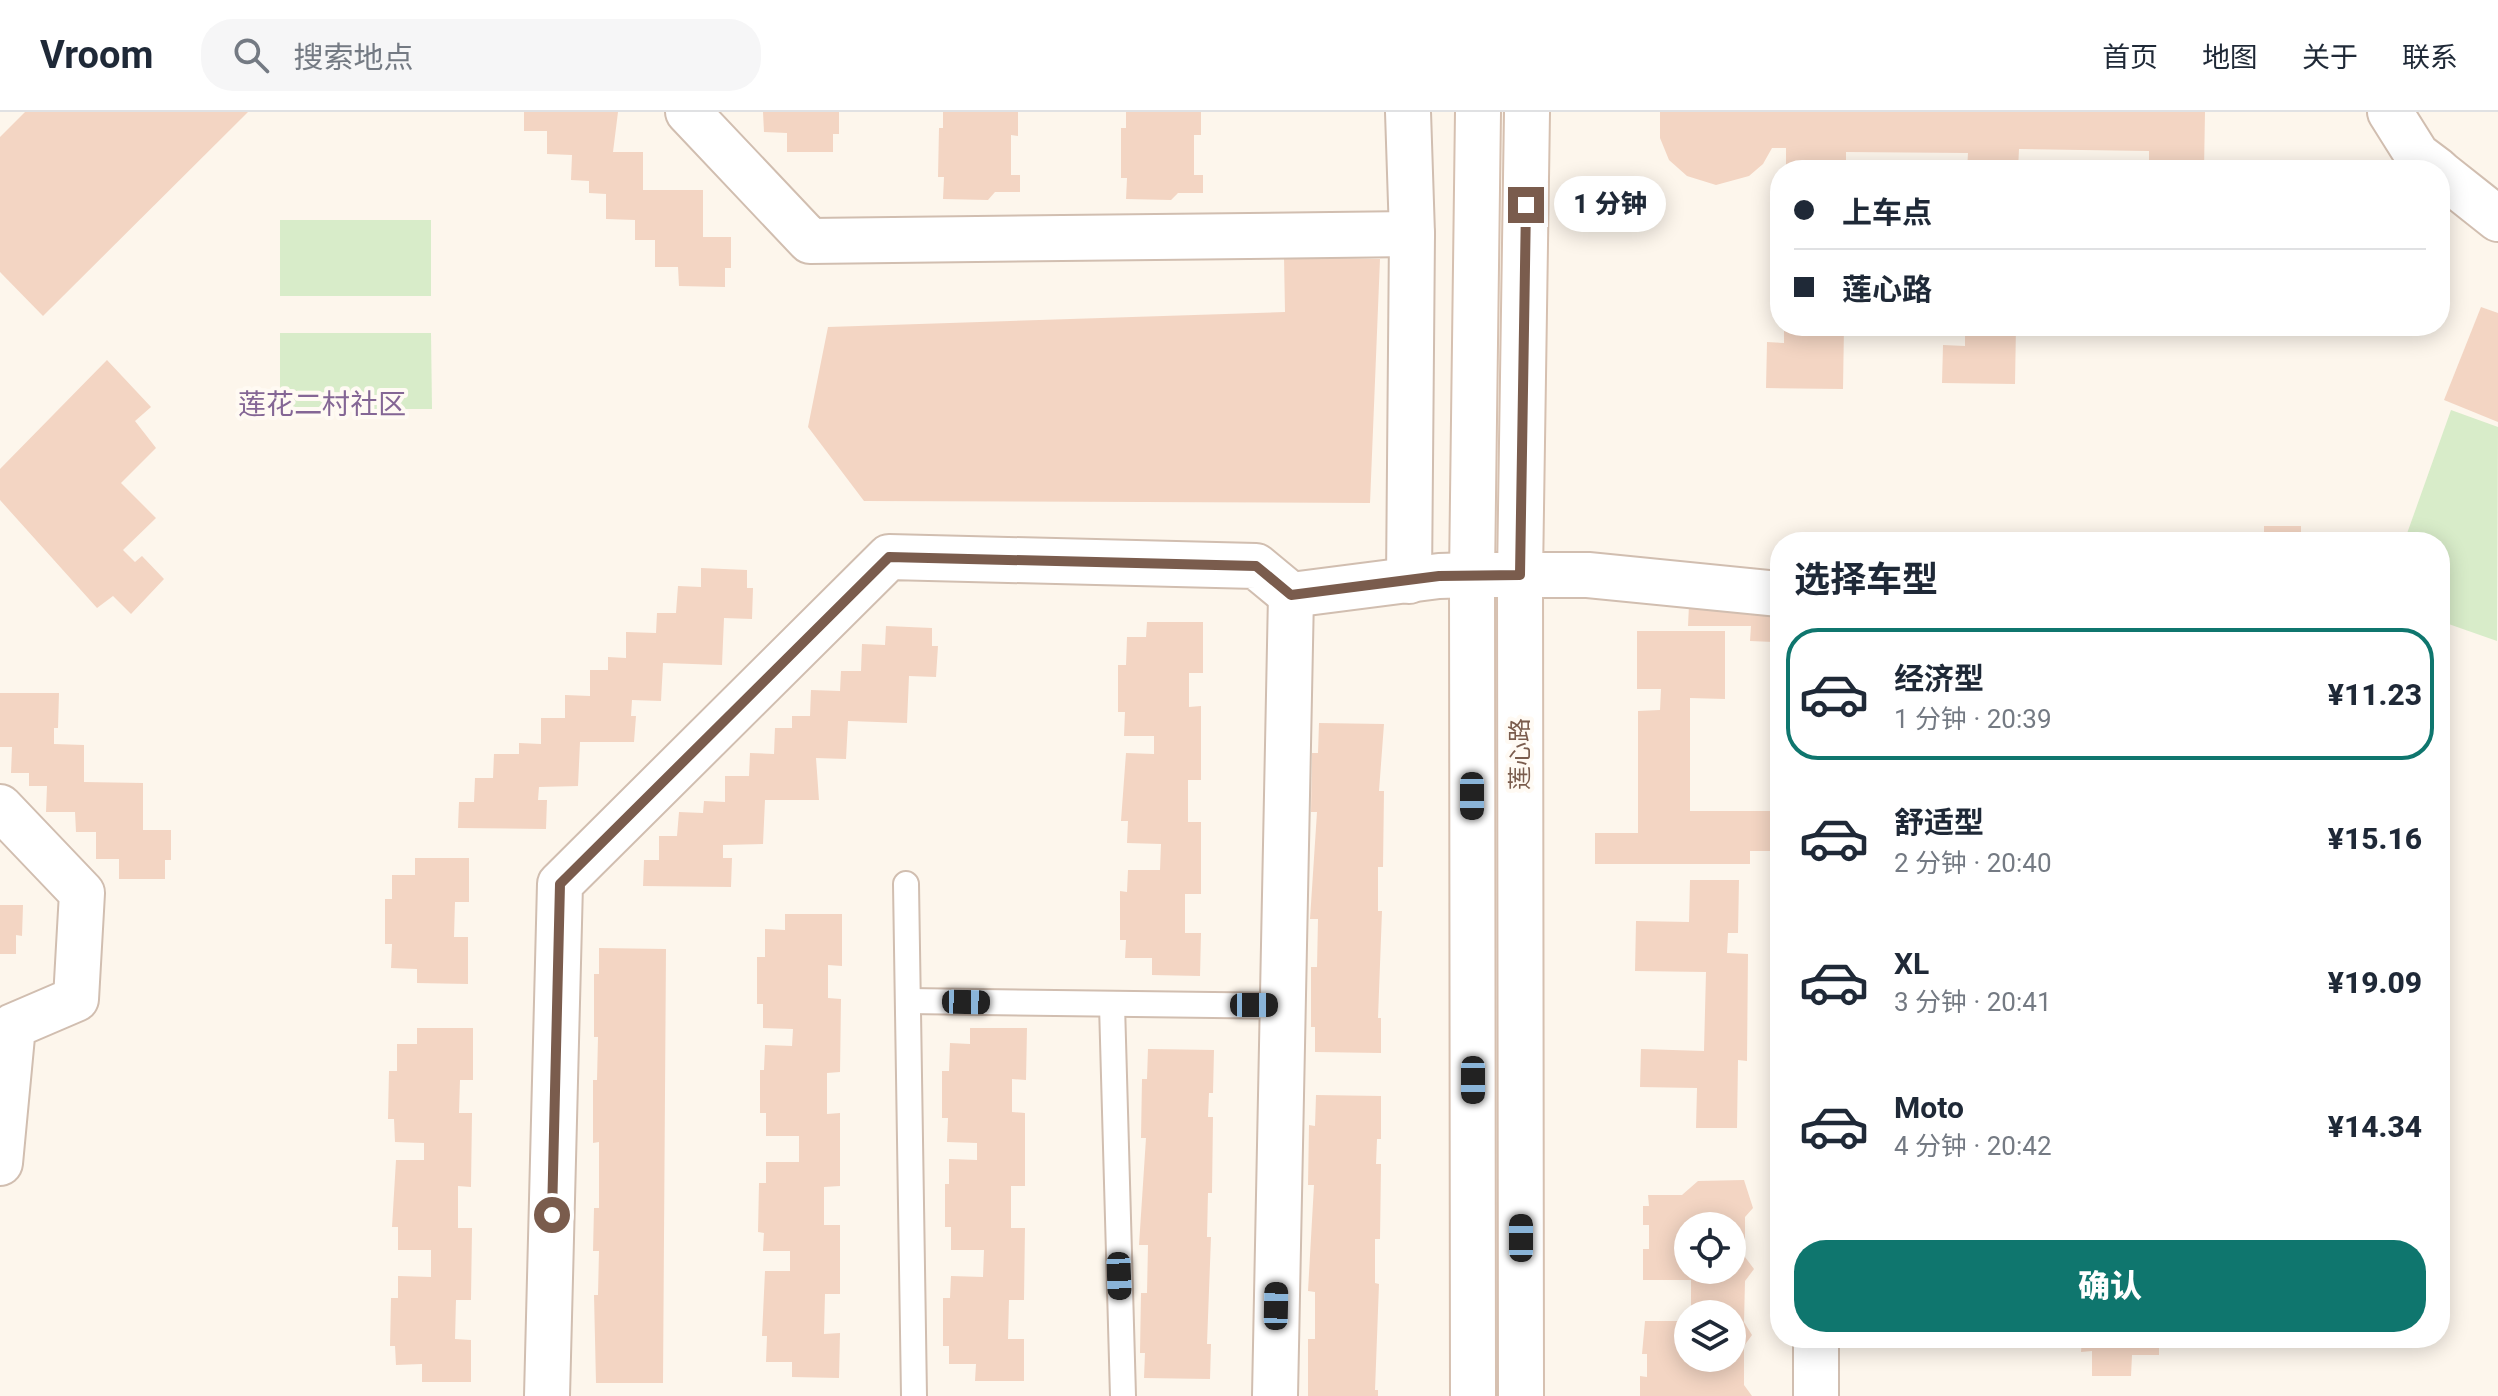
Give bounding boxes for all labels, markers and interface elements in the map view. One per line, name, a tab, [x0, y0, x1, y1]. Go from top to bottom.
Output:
search box	[201, 19, 761, 91]
text: Vroom	[40, 33, 153, 77]
icon: search	[229, 33, 273, 77]
text: 搜索地点	[293, 40, 413, 75]
text: 首页	[2102, 41, 2158, 74]
text: 地图	[2202, 41, 2258, 74]
text: 关于	[2302, 41, 2358, 74]
text: 联系	[2402, 41, 2458, 74]
callout: 1 分钟	[1554, 177, 1666, 233]
route end	[1508, 187, 1544, 223]
text: 1 分钟	[1573, 189, 1647, 219]
text: 上车点	[1842, 195, 1932, 230]
text: 莲心路	[1842, 272, 1932, 307]
district label: 莲花二村社区	[238, 388, 406, 421]
text: 选择车型	[1794, 559, 1938, 601]
icon: car	[1798, 658, 1870, 730]
text: 经济型	[1894, 661, 1984, 696]
text: ¥11.23	[2328, 677, 2422, 712]
text: 1 分钟 · 20:39	[1894, 704, 2052, 734]
street label: 莲心路	[1506, 718, 1534, 790]
car	[1460, 772, 1484, 820]
icon: car	[1798, 802, 1870, 874]
text: 舒适型	[1894, 805, 1984, 840]
text: ¥15.16	[2328, 821, 2422, 856]
text: 2 分钟 · 20:40	[1894, 848, 2052, 878]
icon: car	[1798, 946, 1870, 1018]
text: XL	[1894, 946, 1929, 981]
text: ¥19.09	[2328, 965, 2422, 1000]
text: 3 分钟 · 20:41	[1894, 987, 2052, 1017]
car	[942, 990, 990, 1014]
car	[1230, 993, 1278, 1017]
car	[1461, 1056, 1485, 1104]
icon: car	[1798, 1090, 1870, 1162]
text: Moto	[1894, 1090, 1964, 1125]
text: ¥14.34	[2328, 1109, 2422, 1144]
text: 4 分钟 · 20:42	[1894, 1131, 2052, 1161]
route start	[534, 1197, 570, 1233]
map controls	[1674, 1212, 1746, 1372]
button: locate	[1674, 1212, 1746, 1284]
car	[1509, 1214, 1533, 1262]
button: 确认	[1794, 1240, 2426, 1332]
car	[1106, 1252, 1132, 1300]
car	[1264, 1282, 1288, 1330]
button: layers	[1674, 1300, 1746, 1372]

